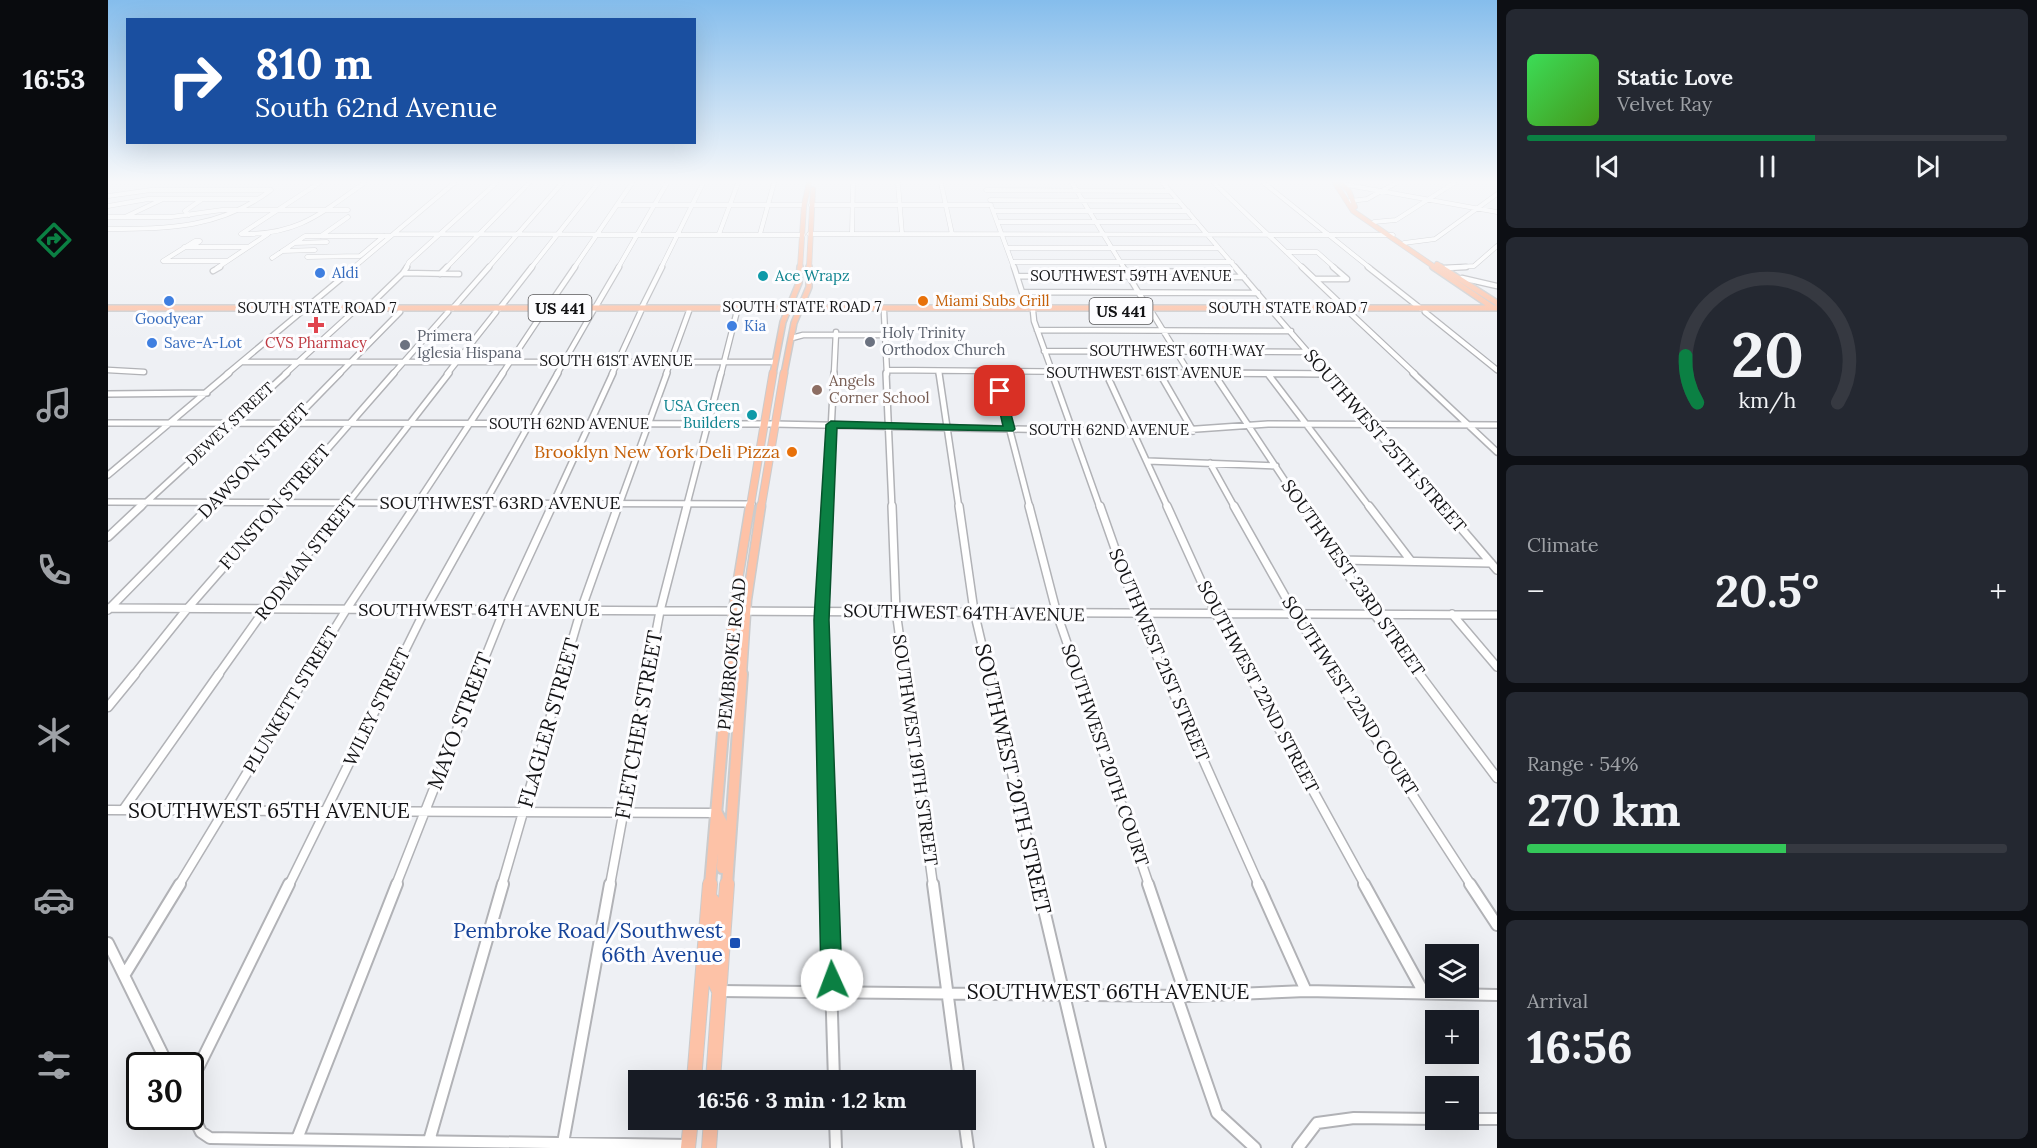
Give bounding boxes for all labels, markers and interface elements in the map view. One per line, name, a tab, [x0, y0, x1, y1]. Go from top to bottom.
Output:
text: 810 m	[255, 37, 372, 91]
icon: right	[156, 42, 234, 120]
text: 16:53	[23, 62, 85, 96]
text: Static Love	[1617, 63, 1733, 91]
text: South 62nd Avenue	[255, 90, 497, 124]
text: Velvet Ray	[1617, 91, 1712, 116]
icon: previous	[1591, 150, 1624, 183]
icon: pause	[1751, 150, 1784, 183]
icon: next	[1911, 150, 1944, 183]
icon: directions	[33, 219, 75, 261]
place label: Aldi	[331, 263, 359, 282]
marker: Aldi	[313, 266, 327, 280]
place label: Ace Wrapz	[774, 266, 850, 285]
street label: SOUTHWEST 59TH AVENUE	[1030, 266, 1232, 285]
marker: Ace Wrapz	[756, 269, 770, 283]
place label: Miami Subs Grill	[935, 291, 1050, 310]
marker: Goodyear	[162, 294, 176, 308]
marker: Miami Subs Grill	[916, 294, 930, 308]
road number: US 441	[528, 295, 592, 321]
street label: SOUTH STATE ROAD 7	[722, 297, 882, 316]
street label: SOUTH STATE ROAD 7	[237, 298, 397, 317]
road number: US 441	[1090, 298, 1152, 324]
street label: SOUTH STATE ROAD 7	[1208, 298, 1368, 317]
place label: Goodyear	[135, 309, 203, 328]
text: 20	[1731, 314, 1803, 394]
place label: Kia	[744, 316, 766, 335]
marker: CVS Pharmacy	[309, 318, 323, 332]
marker: Kia	[725, 319, 739, 333]
place label: Holy Trinity Orthodox Church	[882, 323, 1005, 359]
place label: Primera Iglesia Hispana	[417, 326, 522, 362]
place label: Save-A-Lot	[164, 333, 242, 352]
place label: CVS Pharmacy	[265, 333, 367, 352]
marker: Holy Trinity Orthodox Church	[863, 335, 877, 349]
marker: Save-A-Lot	[145, 336, 159, 350]
marker: Primera Iglesia Hispana	[398, 338, 412, 352]
street label: SOUTHWEST 60TH WAY	[1089, 341, 1265, 360]
street label: SOUTHWEST 25TH STREET	[1299, 344, 1472, 538]
street label: SOUTH 61ST AVENUE	[539, 351, 693, 370]
street label: SOUTHWEST 61ST AVENUE	[1046, 363, 1242, 382]
pin	[974, 365, 1025, 416]
place label: Angels Corner School	[828, 371, 930, 407]
icon: arrive	[983, 374, 1016, 407]
street label: DEWEY STREET	[182, 378, 278, 469]
marker: Angels Corner School	[810, 383, 824, 397]
icon: music	[33, 384, 75, 426]
text: km/h	[1738, 387, 1796, 415]
place label: USA Green Builders	[664, 396, 740, 432]
street label: DAWSON STREET	[193, 398, 315, 523]
marker: USA Green Builders	[745, 408, 759, 422]
street label: SOUTH 62ND AVENUE	[489, 414, 649, 433]
street label: SOUTH 62ND AVENUE	[1029, 420, 1189, 439]
street label: FUNSTON STREET	[214, 439, 336, 574]
place label: Brooklyn New York Deli Pizza	[534, 440, 780, 463]
marker: Brooklyn New York Deli Pizza	[785, 445, 799, 459]
street label: SOUTHWEST 23RD STREET	[1277, 475, 1430, 681]
street label: RODMAN STREET	[250, 490, 362, 625]
street label: SOUTHWEST 63RD AVENUE	[380, 491, 620, 514]
text: Climate	[1527, 532, 1599, 557]
street label: SOUTHWEST 21ST STREET	[1104, 545, 1215, 765]
icon: phone	[33, 549, 75, 591]
text: 20.5°	[1715, 562, 1819, 619]
text: −	[1527, 570, 1545, 612]
text: +	[1989, 570, 2007, 612]
street label: PEMBROKE ROAD	[712, 577, 751, 731]
street label: SOUTHWEST 22ND STREET	[1193, 577, 1325, 797]
street label: SOUTHWEST 22ND COURT	[1277, 592, 1424, 800]
street label: SOUTHWEST 64TH AVENUE	[358, 598, 600, 621]
street label: SOUTHWEST 64TH AVENUE	[843, 599, 1085, 626]
street label: PLUNKETT STREET	[238, 622, 344, 777]
street label: FLETCHER STREET	[609, 628, 668, 821]
street label: SOUTHWEST 19TH STREET	[888, 633, 943, 867]
street label: FLAGLER STREET	[511, 635, 586, 811]
street label: SOUTHWEST 20TH STREET	[969, 641, 1058, 917]
street label: SOUTHWEST 20TH COURT	[1057, 641, 1154, 869]
street label: WILEY STREET	[338, 644, 415, 770]
street label: MAYO STREET	[421, 648, 498, 793]
icon: climate	[33, 714, 75, 756]
text: Range · 54%	[1527, 751, 1638, 776]
text: 270 km	[1527, 781, 1681, 838]
street label: SOUTHWEST 65TH AVENUE	[128, 797, 410, 824]
icon: car	[33, 879, 75, 921]
place label: Pembroke Road/Southwest 66th Avenue	[453, 917, 724, 968]
marker: Pembroke Road/Southwest 66th Avenue	[728, 936, 742, 950]
map controls	[1425, 944, 1479, 1130]
button: layers	[1425, 944, 1479, 998]
position arrow	[800, 948, 864, 1012]
street label: SOUTHWEST 66TH AVENUE	[967, 978, 1249, 1005]
text: Arrival	[1527, 988, 1588, 1013]
button: +	[1425, 1010, 1479, 1064]
text: 16:56	[1527, 1018, 1633, 1075]
icon: filters	[33, 1044, 75, 1086]
speed limit sign: 30	[126, 1052, 204, 1130]
button: −	[1425, 1076, 1479, 1130]
text: 16:56 · 3 min · 1.2 km	[697, 1086, 907, 1114]

